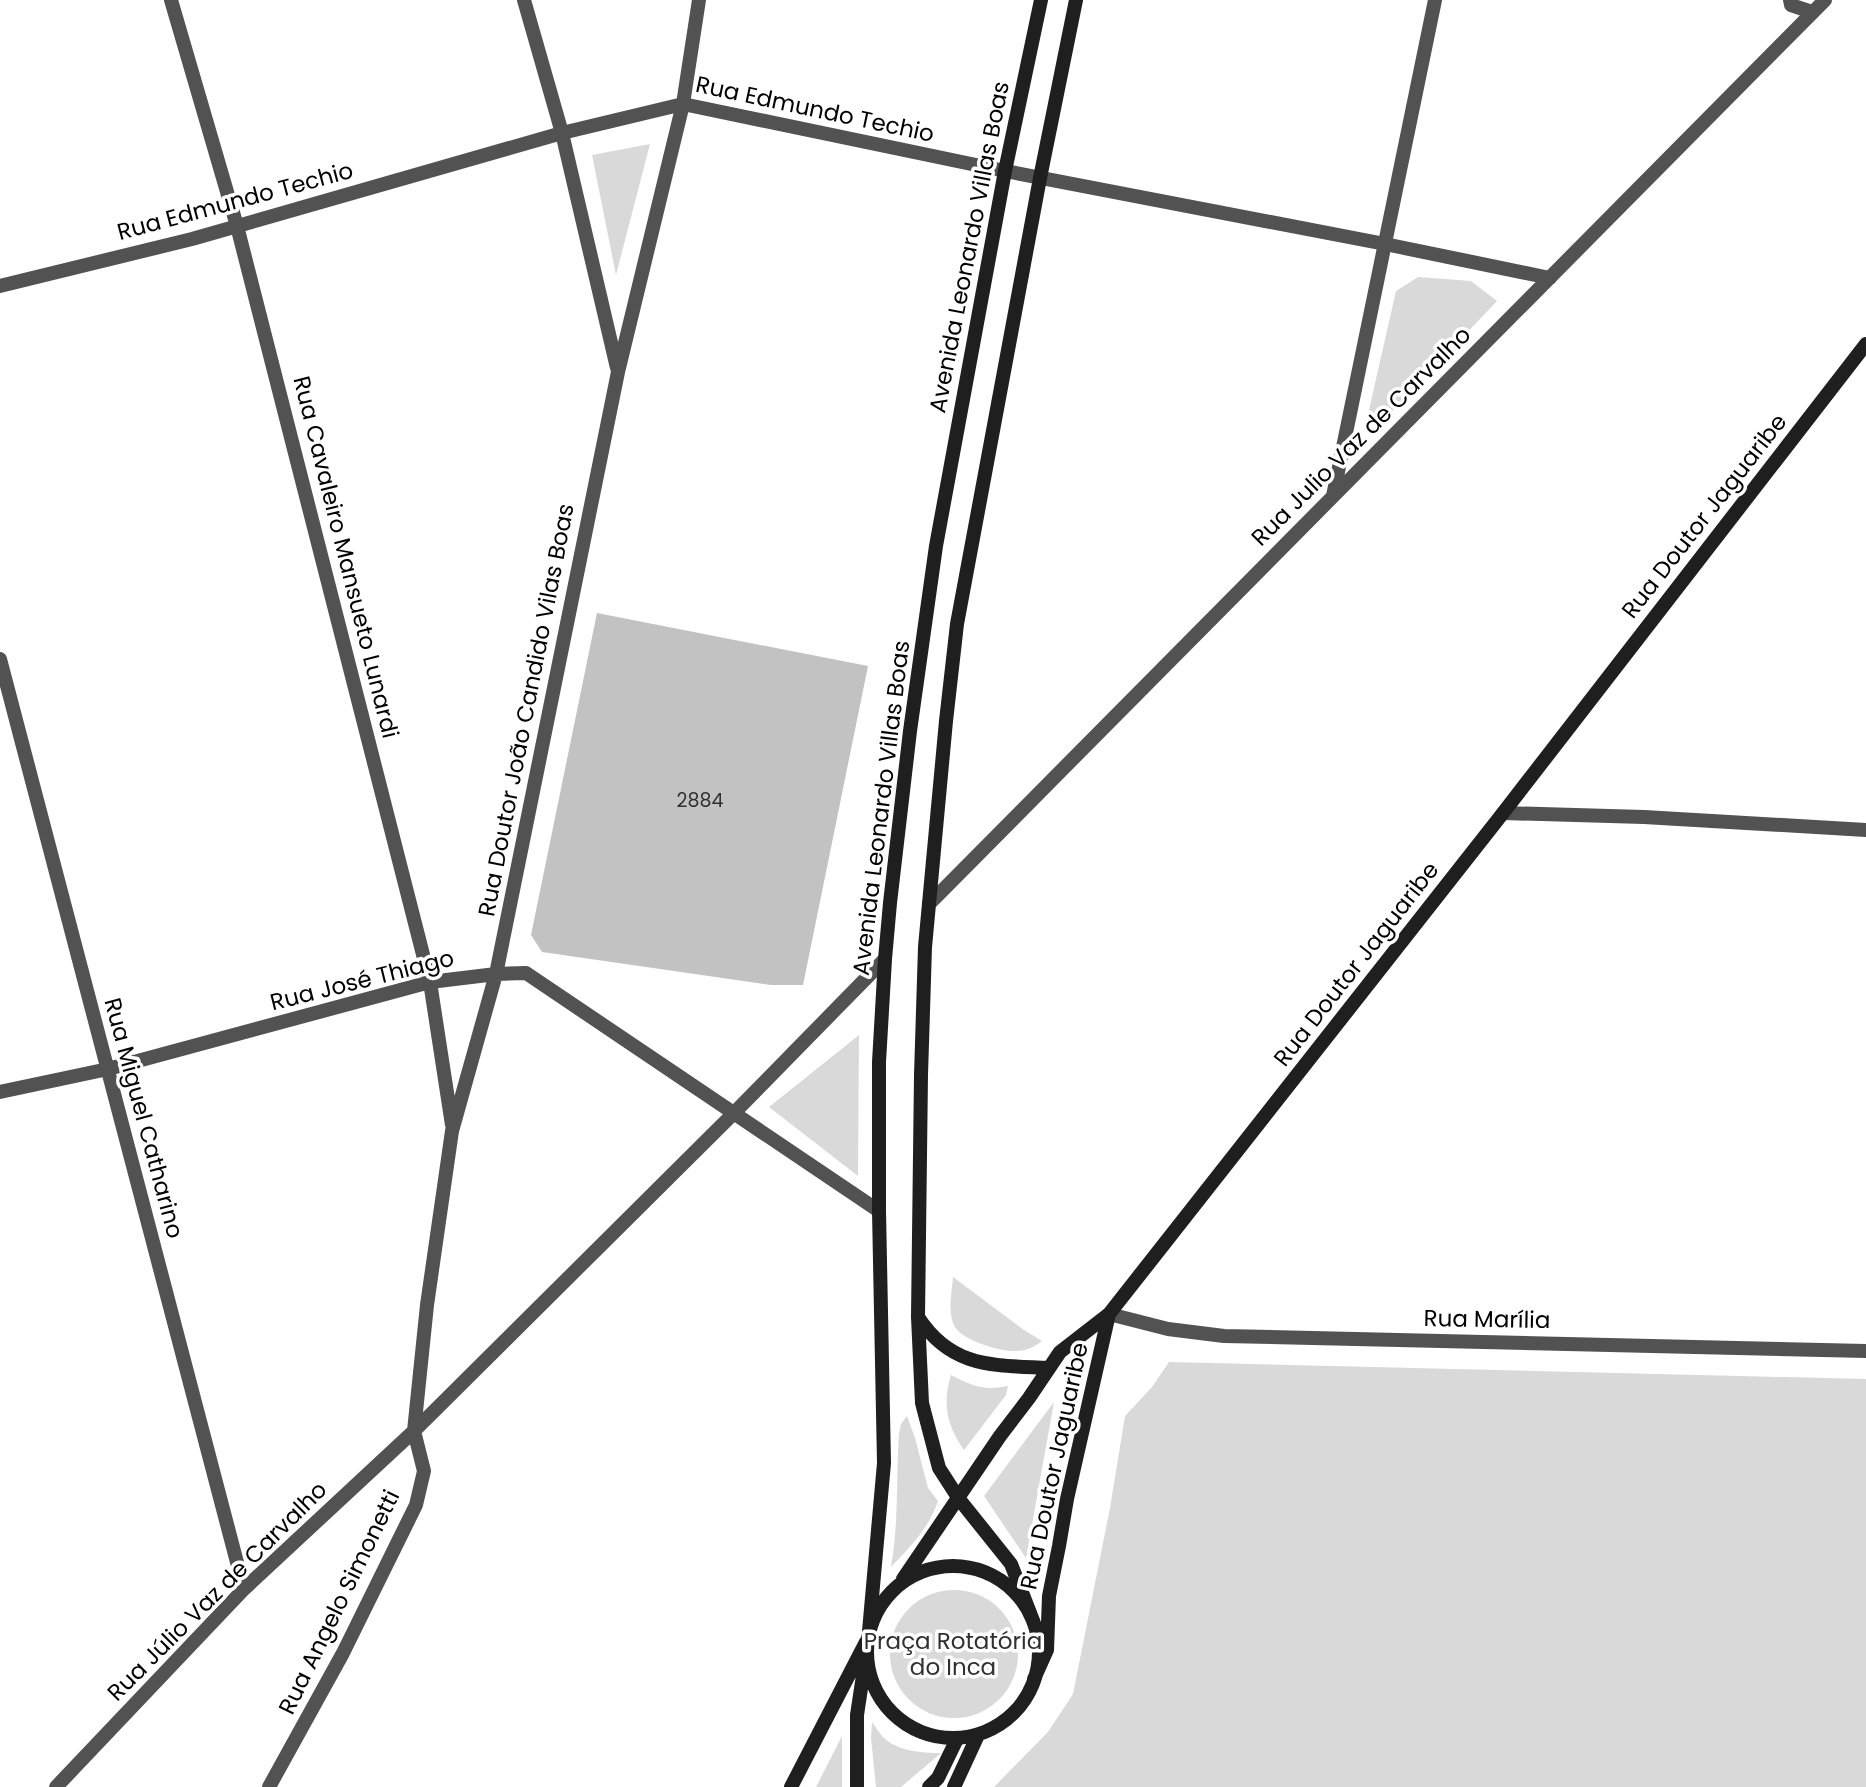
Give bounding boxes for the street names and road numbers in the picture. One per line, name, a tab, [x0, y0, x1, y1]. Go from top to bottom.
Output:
street label: Rua Edmundo Techio	[693, 68, 937, 150]
street label: Avenida Leonardo Villas Boas	[921, 79, 1017, 415]
street label: Rua Edmundo Techio	[113, 154, 357, 248]
street label: Rua Julio Vaz de Carvalho	[1244, 319, 1478, 553]
street label: Rua Cavaleiro Mansueto Lunardi	[285, 373, 407, 741]
street label: Rua Doutor Jaguaribe	[1614, 407, 1794, 625]
street label: Rua Doutor João Candido Vilas Boas	[470, 501, 582, 919]
street label: Avenida Leonardo Villas Boas	[845, 639, 917, 977]
street label: Rua Doutor Jaguaribe	[1266, 855, 1446, 1073]
street label: Rua José Thiago	[267, 942, 457, 1018]
street label: Rua Miguel Catharino	[96, 994, 192, 1242]
street label: Rua Marília	[1423, 1302, 1551, 1336]
street label: Rua Doutor Jaguaribe	[1012, 1340, 1096, 1592]
street label: Rua Júlio Vaz de Carvalho	[100, 1474, 334, 1708]
street label: Rua Angelo Simonetti	[271, 1484, 407, 1720]

